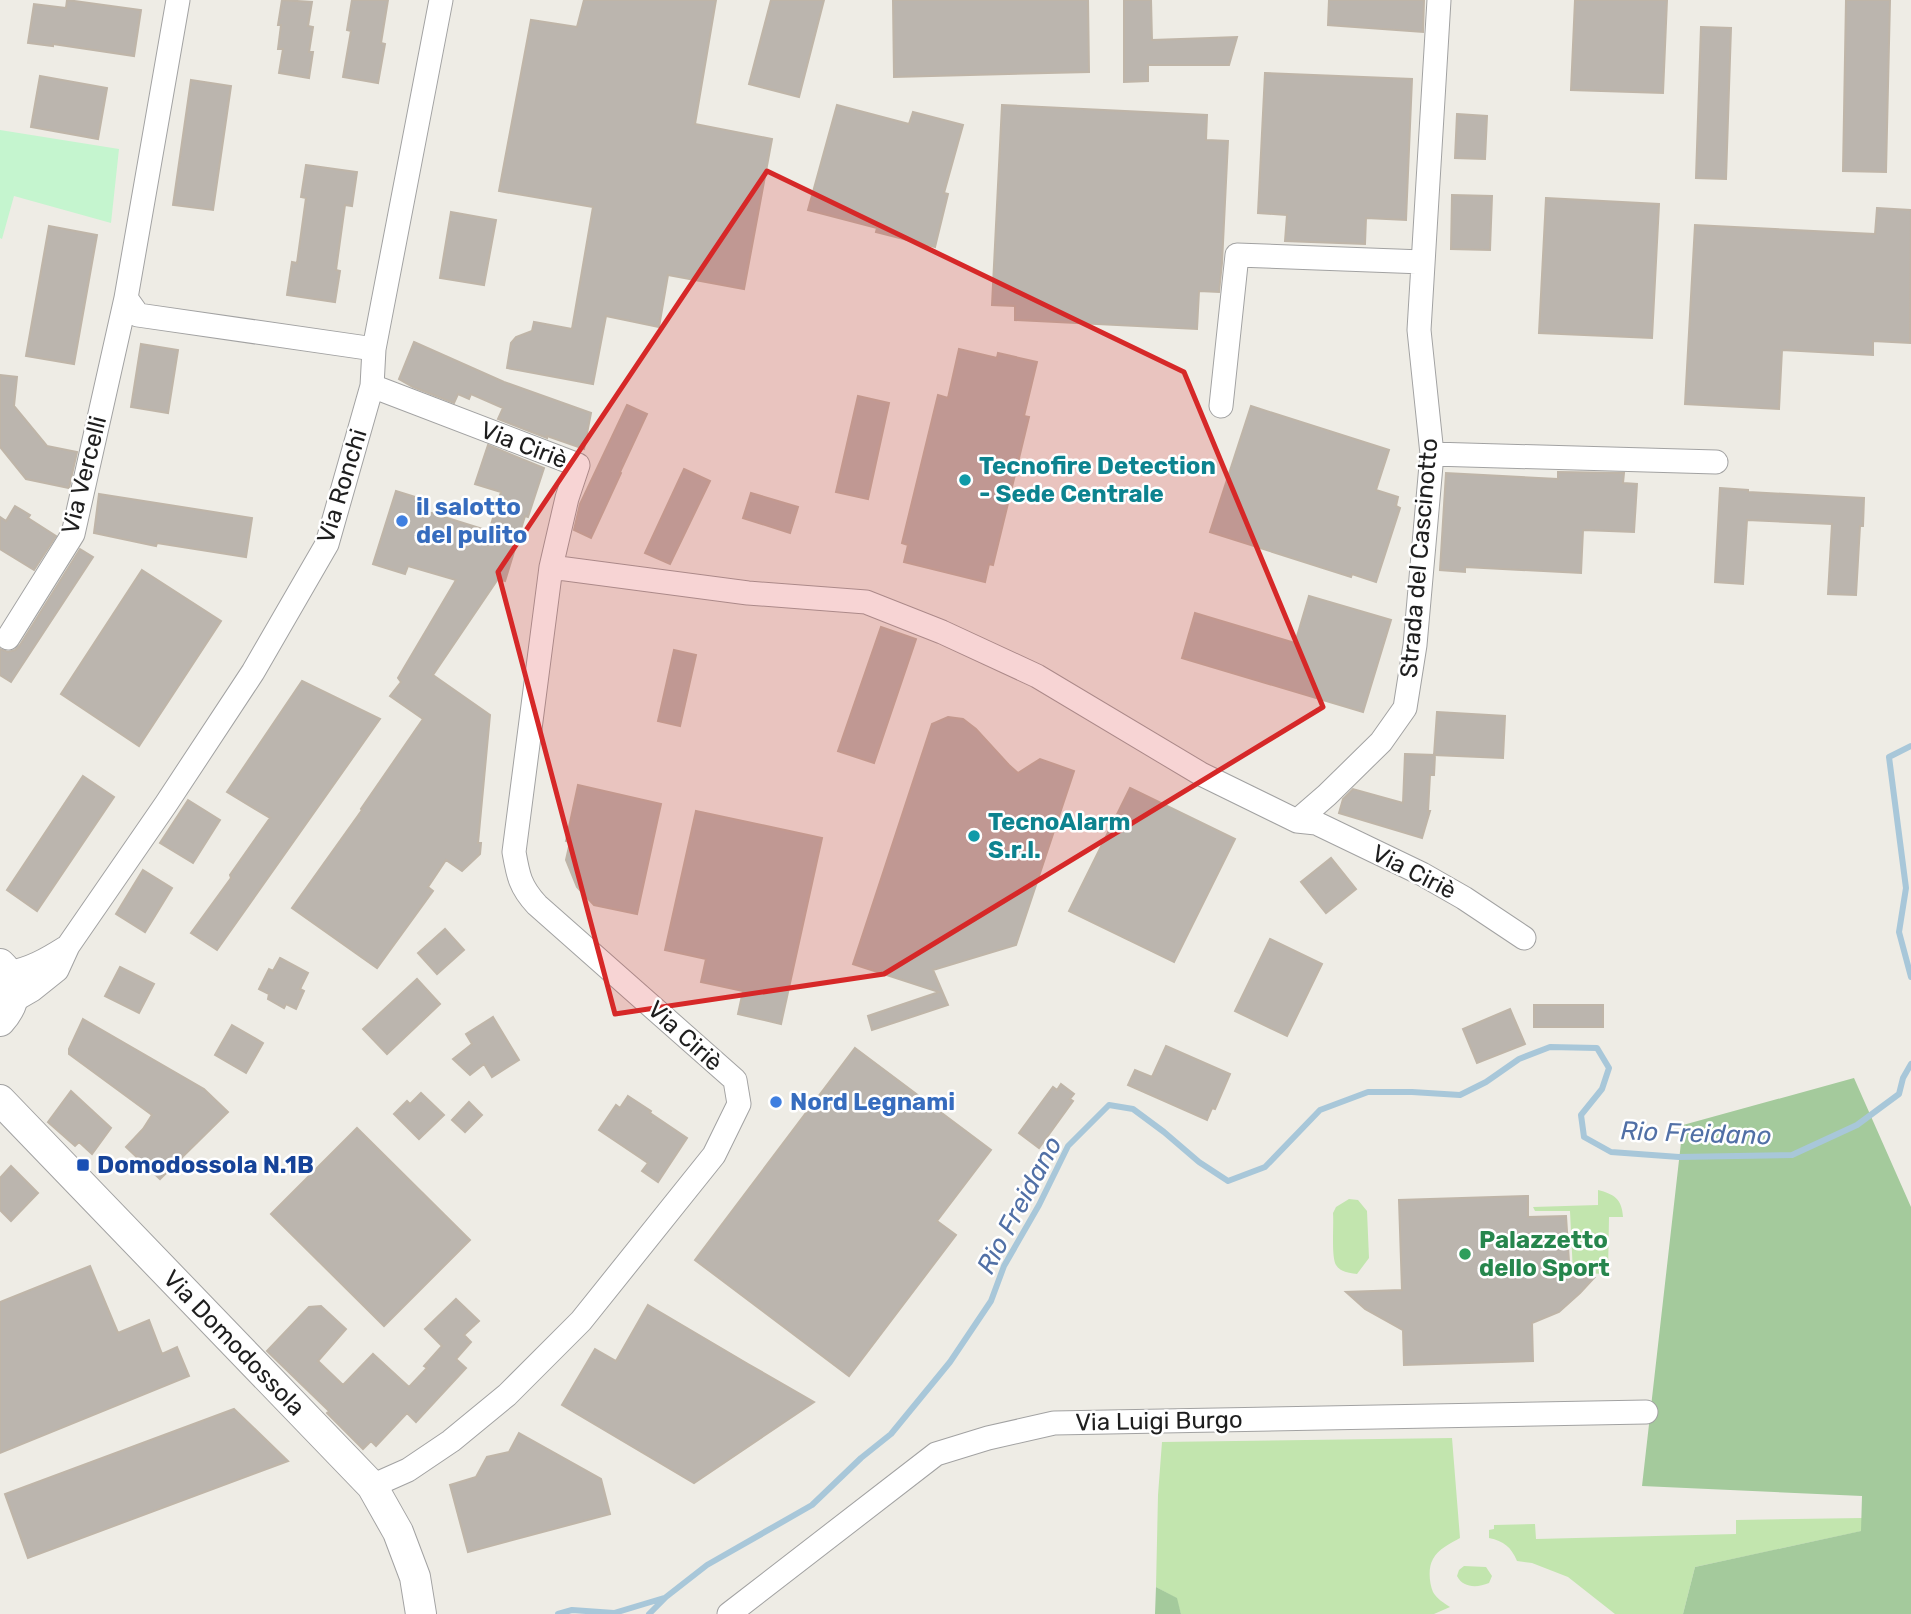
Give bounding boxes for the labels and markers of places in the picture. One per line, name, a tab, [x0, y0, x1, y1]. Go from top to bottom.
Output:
place label: Tecnofire Detection - Sede Centrale	[979, 452, 1216, 508]
marker: Tecnofire Detection - Sede Centrale	[957, 472, 973, 488]
place label: il salotto del pulito	[416, 493, 528, 549]
marker: il salotto del pulito	[394, 513, 410, 529]
place label: TecnoAlarm S.r.l.	[988, 808, 1130, 864]
marker: TecnoAlarm S.r.l.	[966, 828, 982, 844]
place label: Nord Legnami	[790, 1088, 955, 1116]
marker: Nord Legnami	[768, 1094, 784, 1110]
place label: Domodossola N.1B	[97, 1151, 314, 1179]
marker: Domodossola N.1B	[75, 1157, 91, 1173]
place label: Palazzetto dello Sport	[1479, 1226, 1610, 1282]
marker: Palazzetto dello Sport	[1457, 1246, 1473, 1262]

